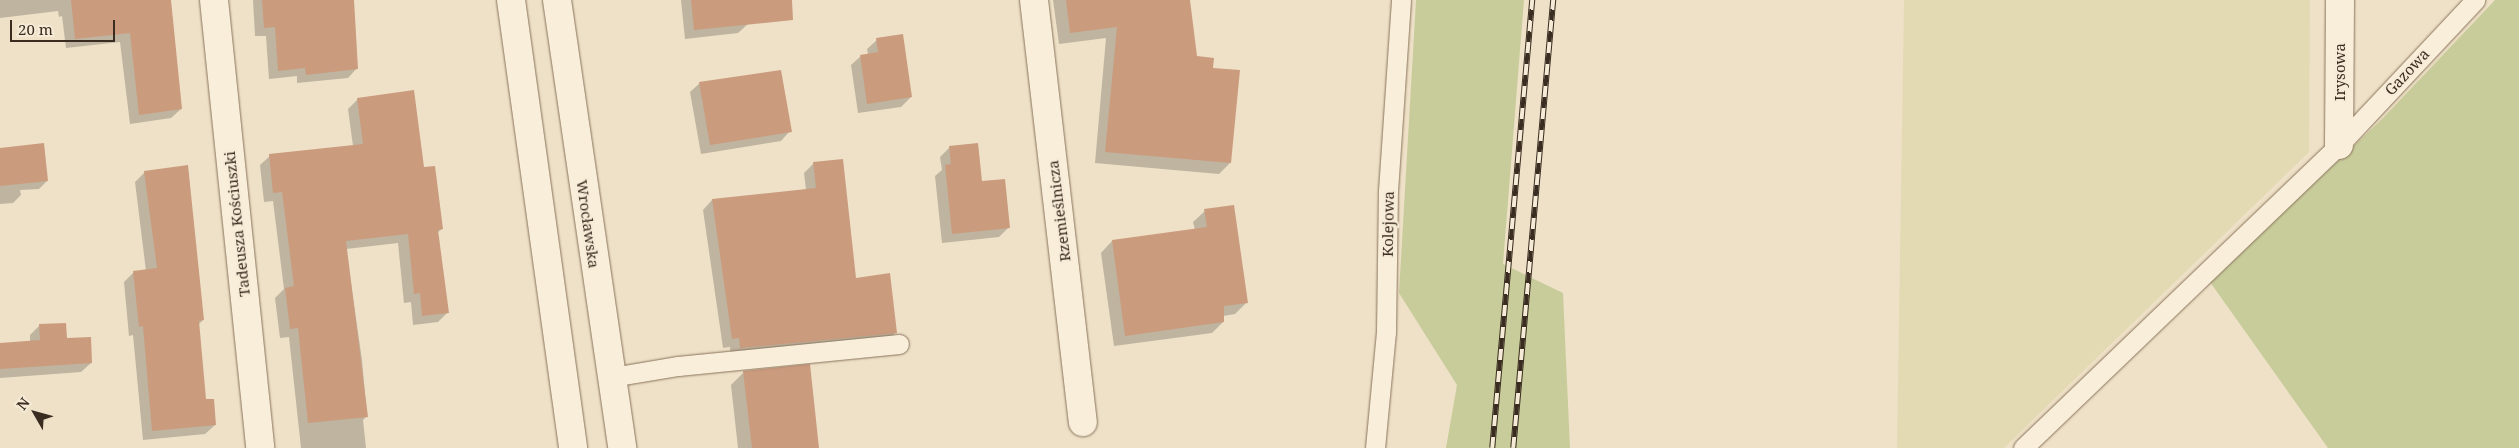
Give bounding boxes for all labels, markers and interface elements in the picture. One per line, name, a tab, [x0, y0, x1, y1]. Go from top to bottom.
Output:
scale bar	[12, 10, 118, 42]
text: 20 m	[18, 19, 53, 39]
street label: Irysowa	[2331, 43, 2349, 101]
street label: Gazowa	[2381, 45, 2433, 99]
street label: Tadeusza Kościuszki	[220, 150, 254, 298]
street label: Rzemieślnicza	[1044, 159, 1074, 263]
street label: Wrocławska	[573, 179, 603, 269]
street label: Kolejowa	[1378, 191, 1398, 257]
north arrow	[10, 388, 60, 438]
text: N	[12, 393, 34, 414]

